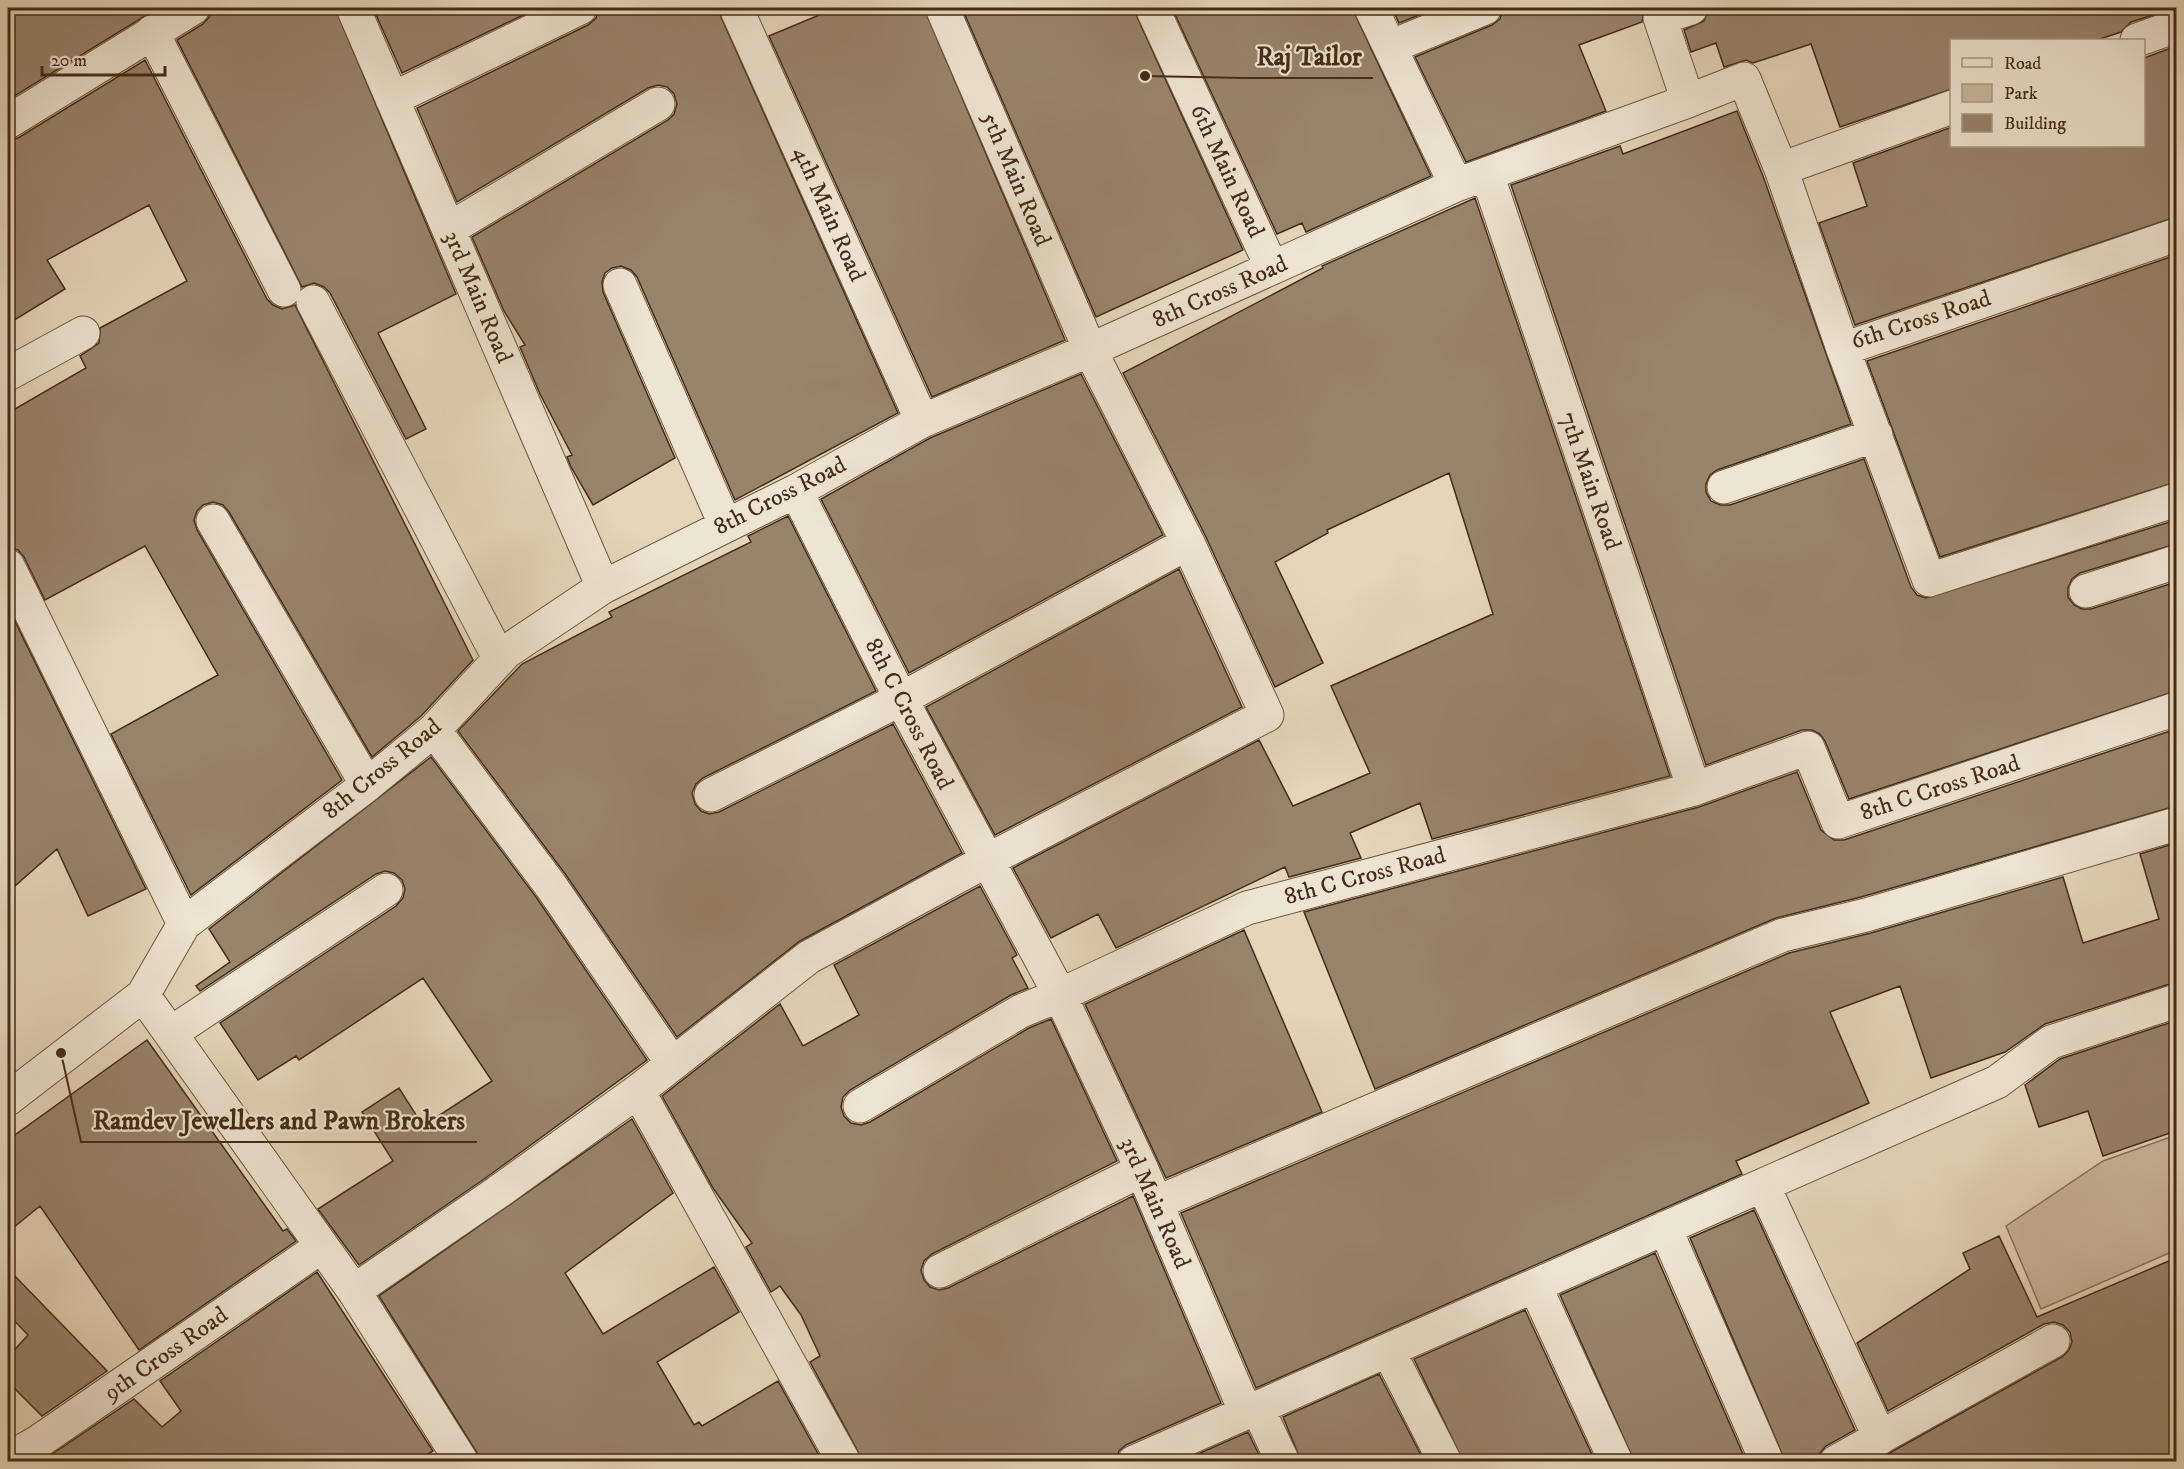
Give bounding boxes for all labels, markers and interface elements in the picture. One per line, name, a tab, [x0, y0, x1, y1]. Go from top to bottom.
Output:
callout: Raj Tailor	[1244, 34, 1373, 78]
scale bar	[42, 39, 165, 77]
legend	[1950, 39, 2145, 147]
text: Raj Tailor	[1256, 41, 1362, 74]
text: 20 m	[51, 50, 87, 72]
text: Road	[2004, 53, 2041, 75]
text: Park	[2004, 83, 2038, 105]
street label: 6th Main Road	[1183, 100, 1271, 242]
street label: 5th Main Road	[974, 107, 1058, 251]
text: Building	[2004, 113, 2066, 135]
street label: 4th Main Road	[786, 142, 872, 286]
street label: 3rd Main Road	[437, 226, 519, 368]
street label: 8th Cross Road	[1148, 249, 1292, 335]
street label: 6th Cross Road	[1847, 283, 1995, 357]
street label: 7th Main Road	[1552, 408, 1628, 554]
street label: 8th Cross Road	[709, 450, 851, 542]
street label: 8th C Cross Road	[858, 633, 960, 795]
street label: 8th Cross Road	[316, 712, 448, 826]
street label: 8th C Cross Road	[1857, 748, 2024, 828]
street label: 8th C Cross Road	[1281, 840, 1449, 912]
callout: Ramdev Jewellers and Pawn Brokers	[81, 1098, 477, 1142]
text: Ramdev Jewellers and Pawn Brokers	[93, 1105, 465, 1138]
street label: 3rd Main Road	[1113, 1133, 1197, 1273]
street label: 9th Cross Road	[97, 1300, 234, 1408]

